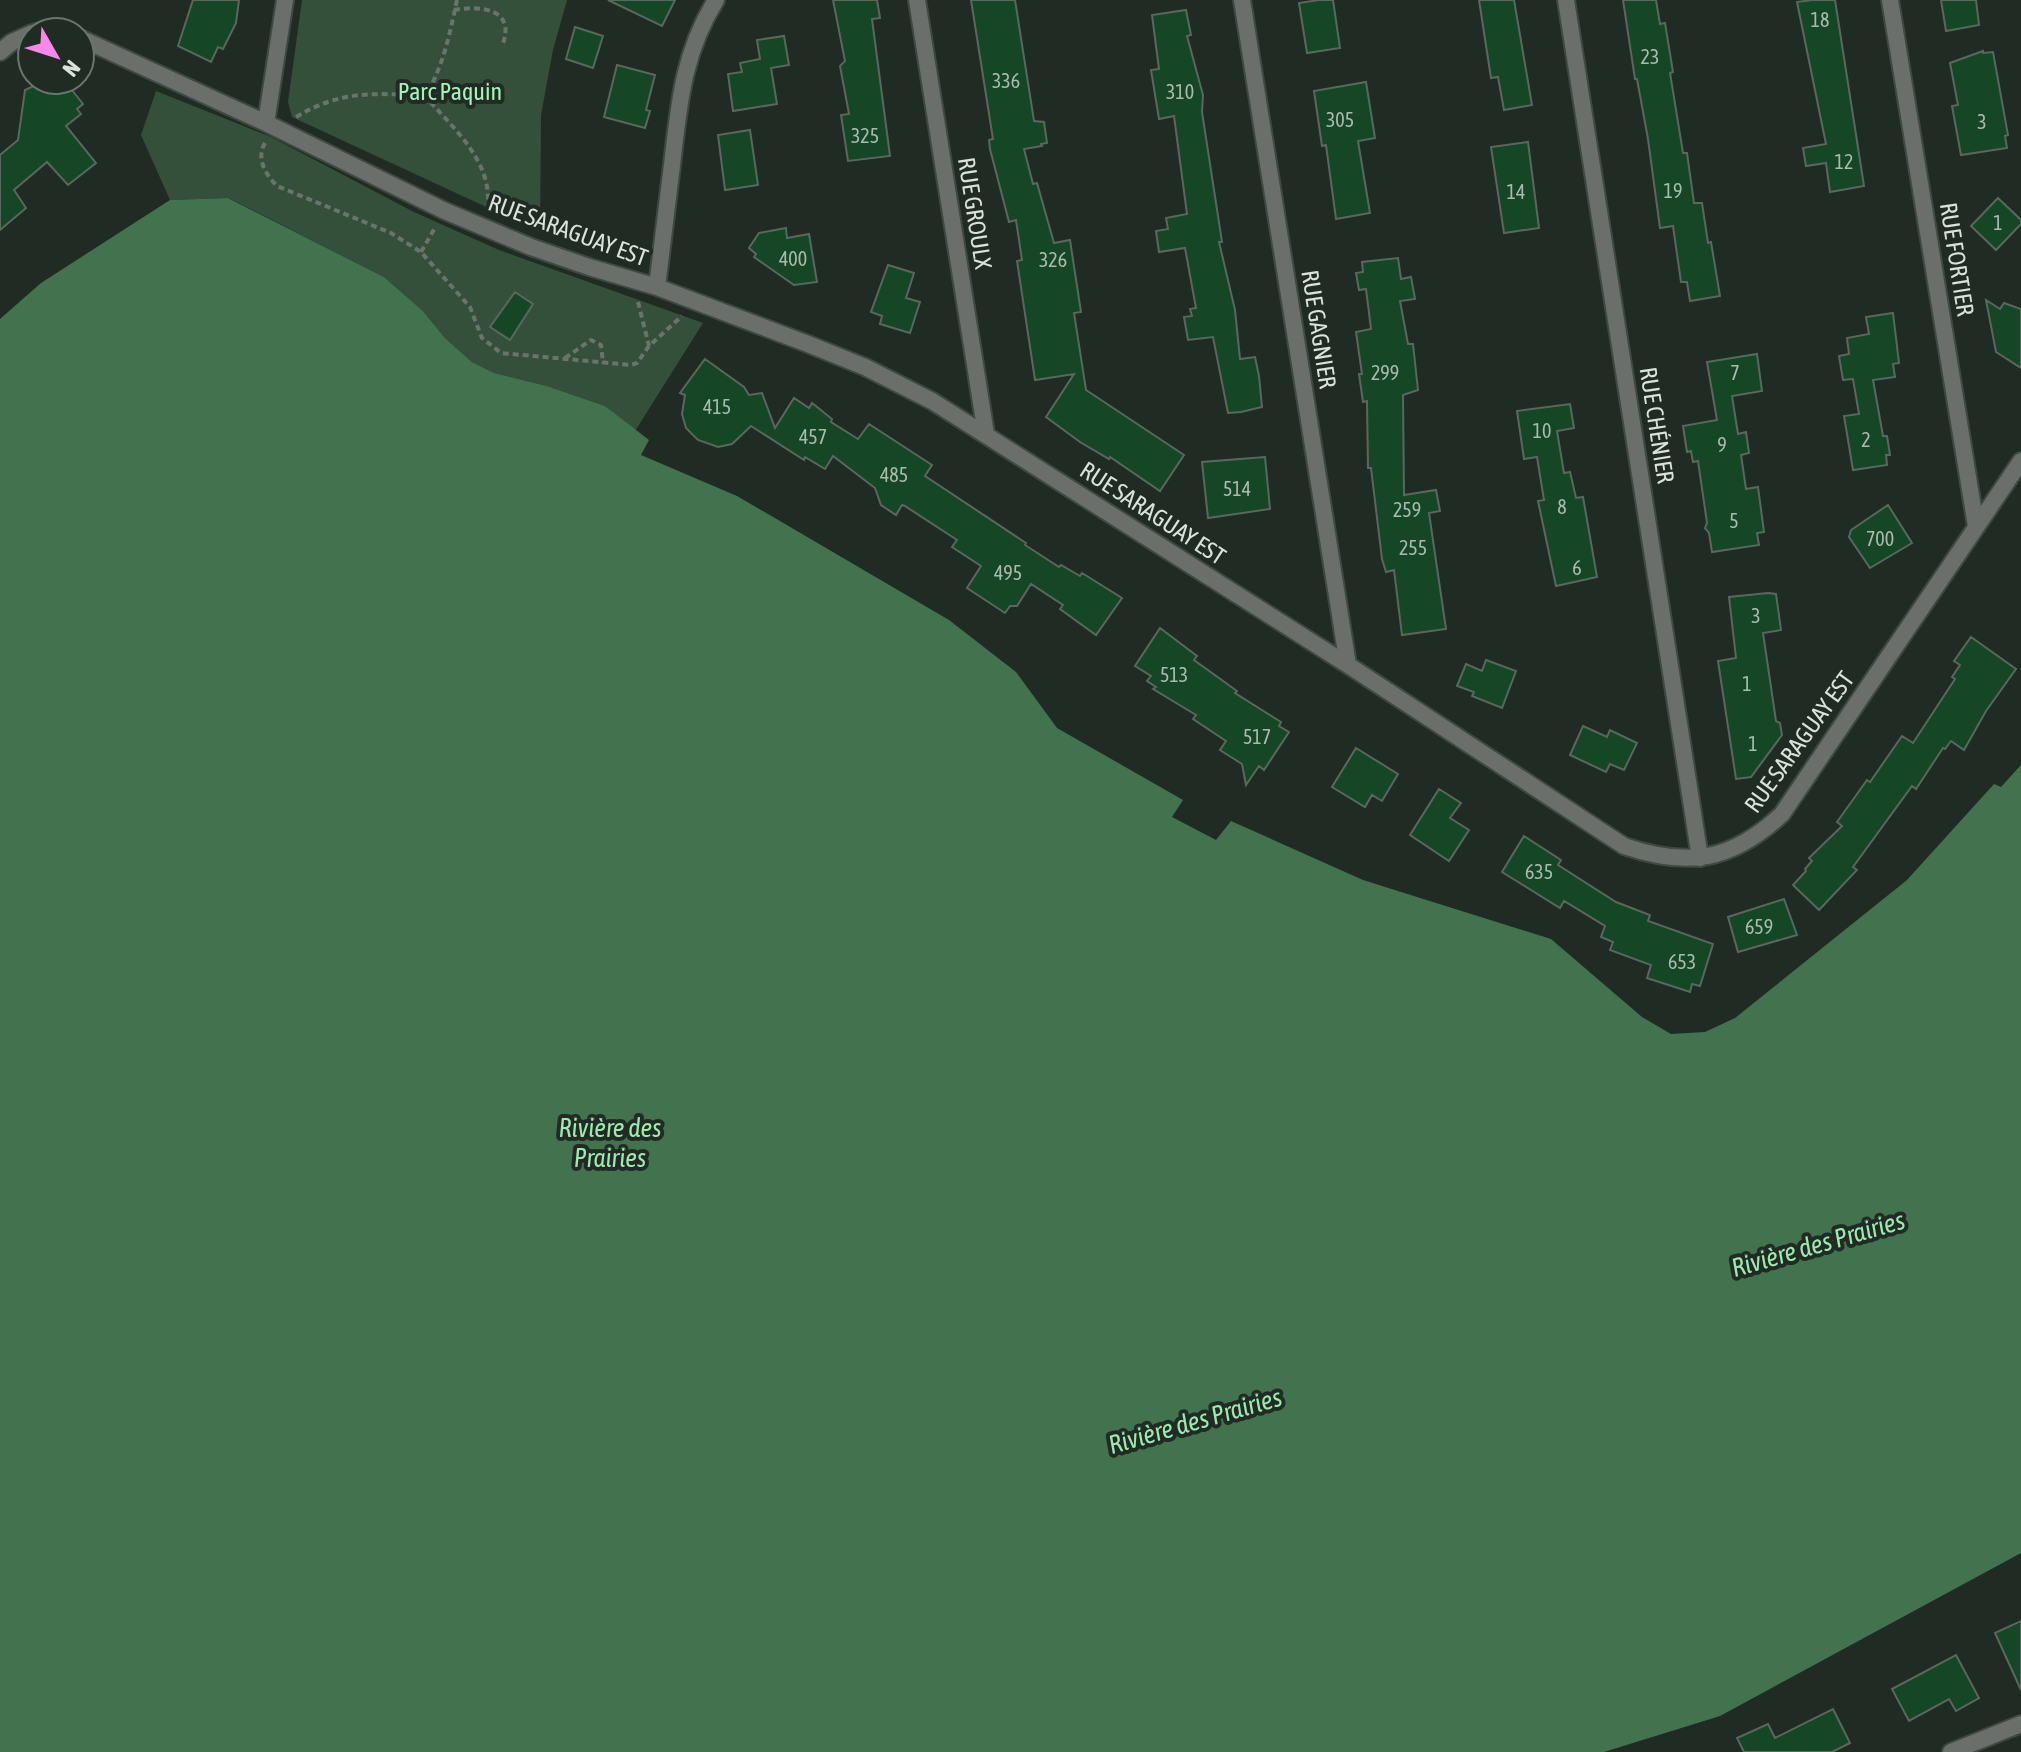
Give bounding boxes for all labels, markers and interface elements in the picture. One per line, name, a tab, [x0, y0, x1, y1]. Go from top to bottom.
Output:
house number: 18	[1811, 8, 1829, 31]
north arrow	[16, 16, 96, 96]
house number: 23	[1641, 45, 1659, 68]
text: N	[57, 55, 86, 82]
house number: 336	[992, 69, 1020, 92]
park label: Parc Paquin	[398, 78, 502, 105]
house number: 310	[1166, 80, 1194, 103]
house number: 305	[1326, 108, 1354, 131]
house number: 3	[1977, 110, 1987, 133]
house number: 325	[851, 124, 879, 147]
house number: 12	[1835, 150, 1853, 173]
street label: RUE GROULX	[953, 155, 997, 271]
house number: 19	[1664, 179, 1682, 202]
house number: 14	[1507, 180, 1525, 203]
street label: RUE SARAGUAY EST	[485, 189, 652, 271]
street label: RUE FORTIER	[1935, 200, 1979, 318]
house number: 1	[1993, 211, 2003, 234]
house number: 400	[779, 247, 807, 270]
house number: 326	[1039, 248, 1067, 271]
street label: RUE GAGNIER	[1296, 268, 1342, 390]
house number: 299	[1371, 361, 1399, 384]
house number: 7	[1730, 361, 1740, 384]
street label: RUE CHÉNIER	[1635, 365, 1679, 485]
house number: 415	[703, 395, 731, 418]
house number: 10	[1533, 419, 1551, 442]
house number: 457	[799, 425, 827, 448]
house number: 2	[1861, 428, 1871, 451]
house number: 9	[1717, 433, 1727, 456]
street label: RUE SARAGUAY EST	[1075, 456, 1231, 570]
house number: 485	[880, 463, 908, 486]
house number: 514	[1223, 477, 1251, 500]
house number: 8	[1557, 495, 1567, 518]
house number: 259	[1393, 498, 1421, 521]
house number: 5	[1729, 509, 1739, 532]
house number: 700	[1866, 527, 1894, 550]
house number: 255	[1399, 536, 1427, 559]
house number: 6	[1572, 556, 1582, 579]
house number: 495	[994, 561, 1022, 584]
house number: 3	[1751, 604, 1761, 627]
house number: 513	[1160, 663, 1188, 686]
street label: RUE SARAGUAY EST	[1739, 666, 1859, 818]
house number: 1	[1742, 672, 1752, 695]
house number: 517	[1243, 725, 1271, 748]
house number: 1	[1748, 732, 1758, 755]
house number: 635	[1525, 860, 1553, 883]
house number: 659	[1745, 915, 1773, 938]
house number: 653	[1668, 950, 1696, 973]
water label: Rivière des Prairies	[558, 1113, 662, 1173]
water label: Rivière des Prairies	[1728, 1205, 1908, 1283]
water label: Rivière des Prairies	[1105, 1382, 1285, 1460]

